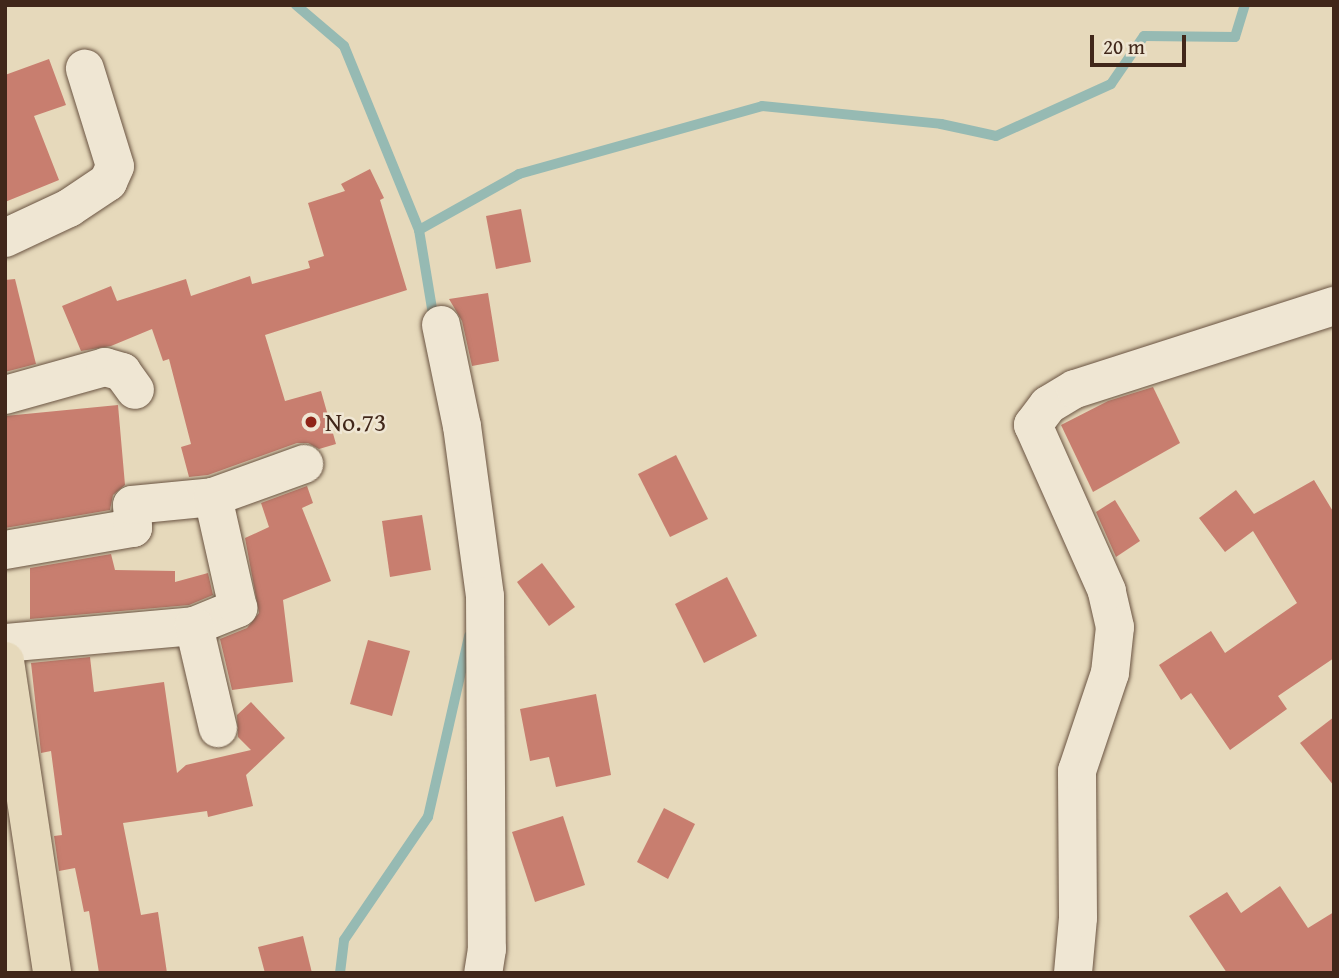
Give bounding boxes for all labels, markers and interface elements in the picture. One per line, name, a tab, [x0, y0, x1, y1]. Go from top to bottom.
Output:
scale bar	[1094, 21, 1190, 65]
text: 20 m	[1103, 31, 1145, 62]
place label: No.73	[325, 406, 387, 438]
marker: No.73	[303, 414, 319, 430]

